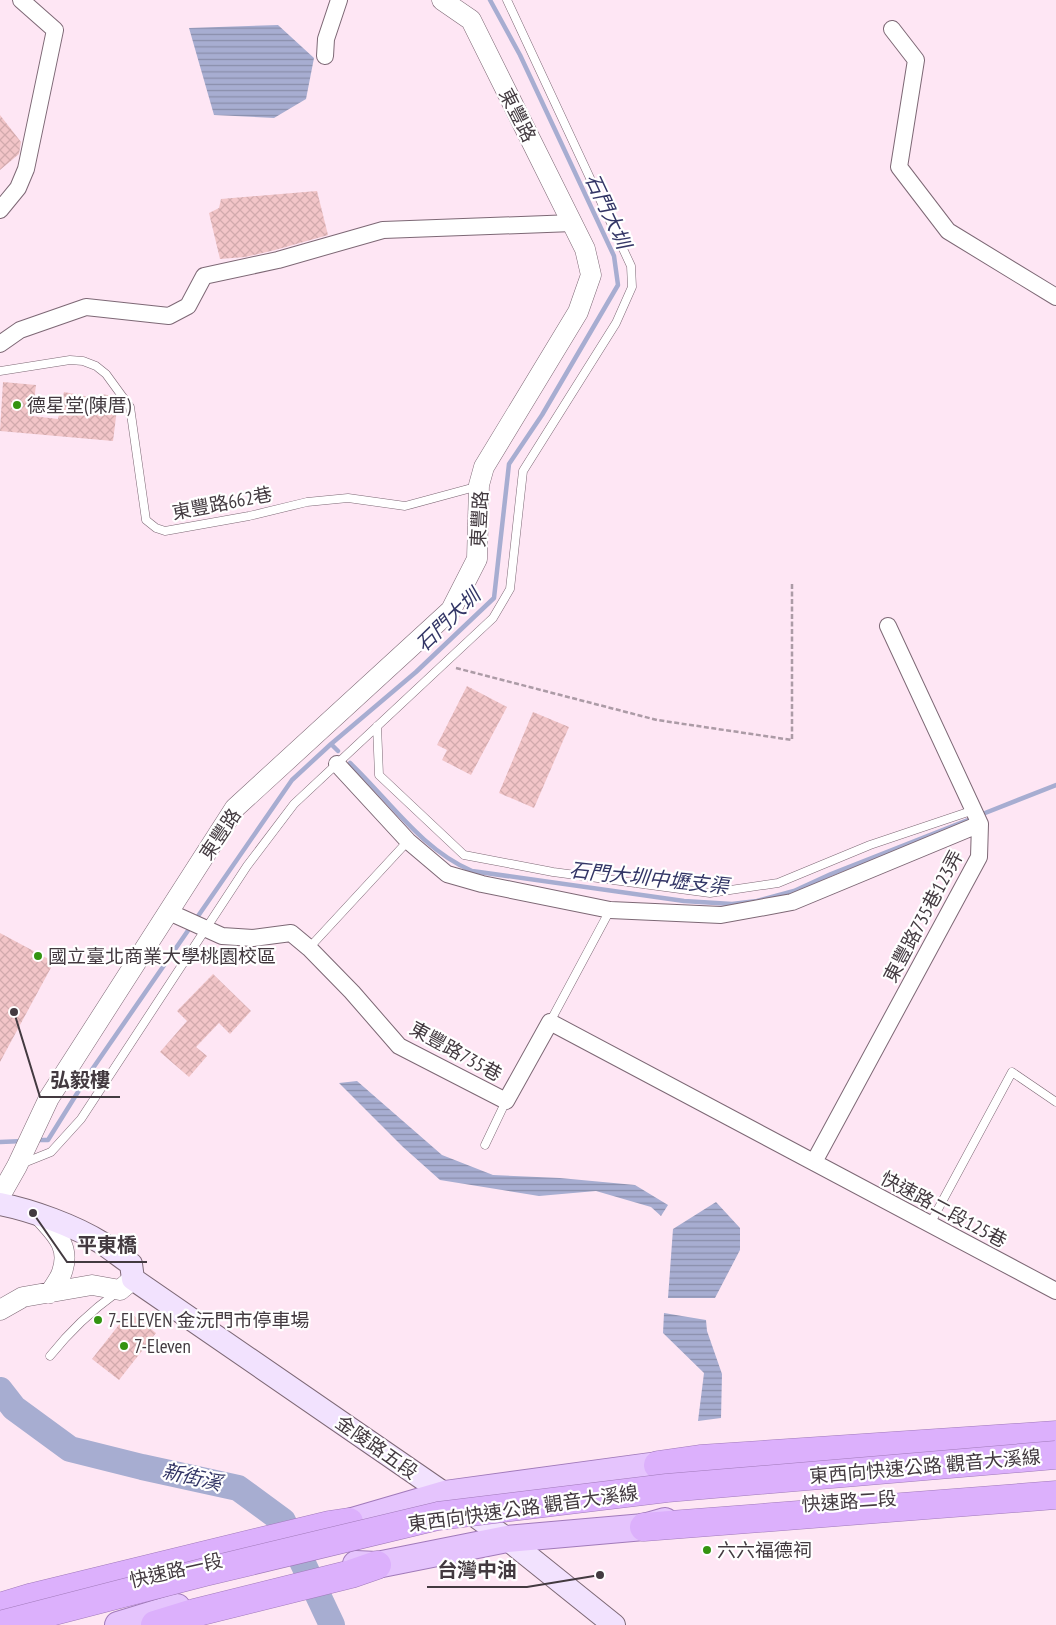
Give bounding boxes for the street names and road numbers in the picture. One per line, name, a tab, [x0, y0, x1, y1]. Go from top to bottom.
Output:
street label: 東豐路	[494, 84, 542, 146]
street label: 東豐路662巷	[170, 482, 274, 524]
street label: 東豐路	[466, 490, 492, 548]
street label: 東豐路	[194, 804, 246, 864]
street label: 東豐路735巷123弄	[878, 846, 968, 986]
street label: 東豐路735巷	[406, 1016, 506, 1086]
street label: 快速路二段125巷	[877, 1166, 1011, 1252]
street label: 金陵路五段	[331, 1410, 423, 1484]
street label: 東西向快速公路 觀音大溪線	[808, 1444, 1042, 1488]
street label: 東西向快速公路 觀音大溪線	[406, 1480, 640, 1536]
street label: 快速路二段	[801, 1486, 897, 1516]
street label: 快速路一段	[127, 1548, 225, 1592]

